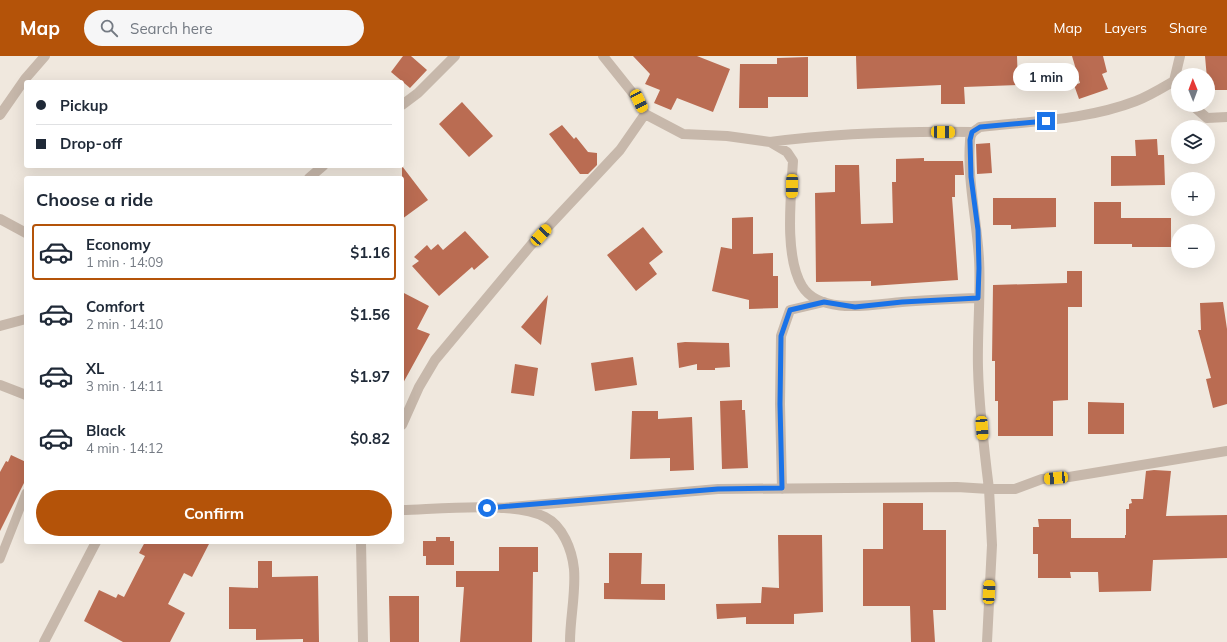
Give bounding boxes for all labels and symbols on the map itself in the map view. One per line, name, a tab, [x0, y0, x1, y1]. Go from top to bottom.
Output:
callout: 1 min	[1013, 63, 1079, 91]
north arrow	[1171, 68, 1215, 112]
car	[628, 88, 650, 114]
route end	[1037, 112, 1055, 130]
car	[931, 126, 955, 138]
car	[786, 174, 798, 198]
car	[528, 222, 554, 248]
car	[975, 416, 989, 440]
car	[1044, 471, 1068, 485]
route start	[478, 499, 496, 517]
car	[982, 580, 996, 604]

